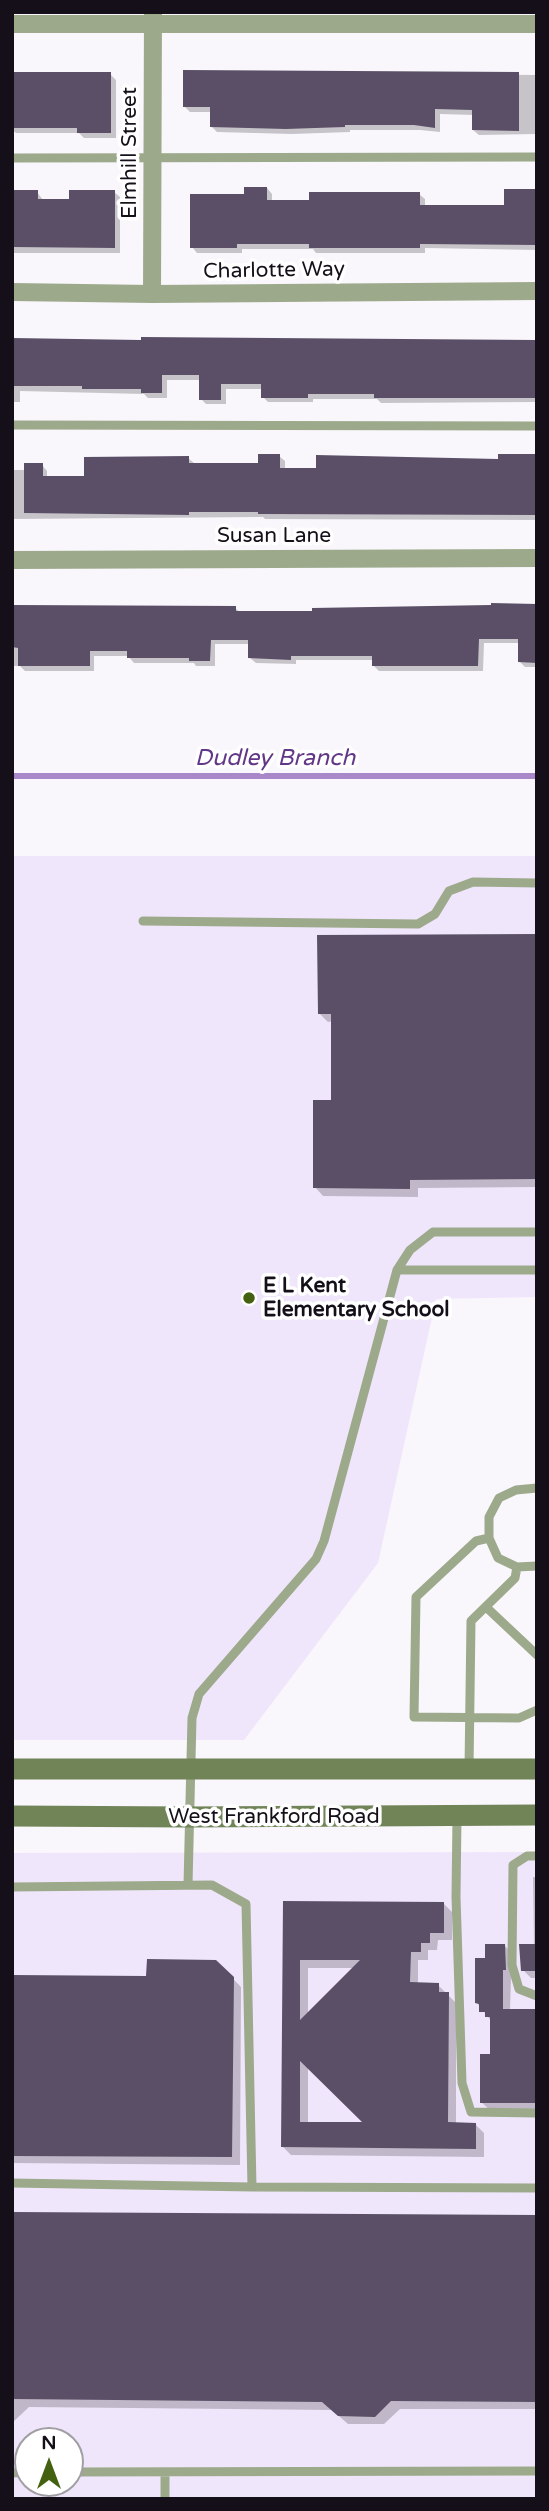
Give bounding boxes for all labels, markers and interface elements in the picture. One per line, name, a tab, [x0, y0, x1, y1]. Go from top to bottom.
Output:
street label: Elmhill Street	[117, 87, 143, 219]
street label: Charlotte Way	[203, 257, 345, 285]
street label: Susan Lane	[217, 523, 331, 549]
water label: Dudley Branch	[195, 745, 355, 773]
place label: E L Kent Elementary School	[263, 1273, 450, 1323]
marker: E L Kent Elementary School	[241, 1290, 257, 1306]
street label: West Frankford Road	[168, 1804, 380, 1830]
north arrow	[14, 2427, 84, 2497]
text: N	[41, 2432, 57, 2454]

